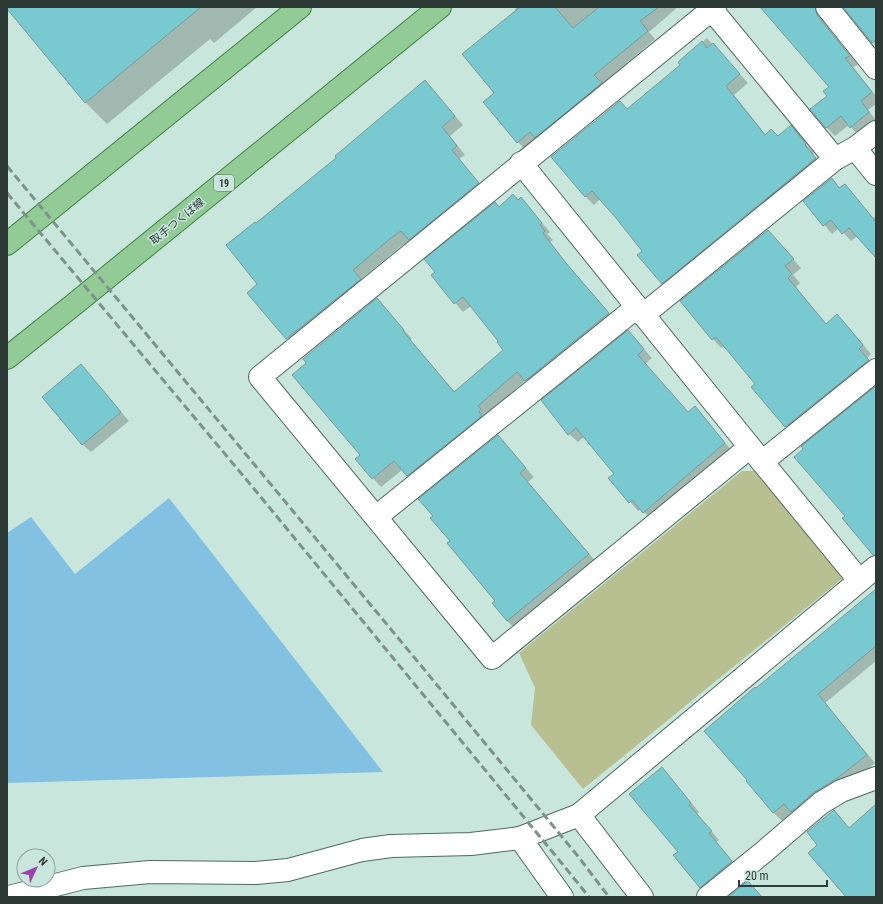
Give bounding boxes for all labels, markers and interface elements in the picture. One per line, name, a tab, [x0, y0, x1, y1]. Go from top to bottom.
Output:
road number: 19	[214, 175, 234, 191]
street label: 取手つくば線	[148, 196, 207, 247]
north arrow	[16, 848, 56, 888]
text: N	[36, 854, 50, 869]
scale bar	[739, 862, 827, 888]
text: 20 m	[745, 869, 769, 883]

